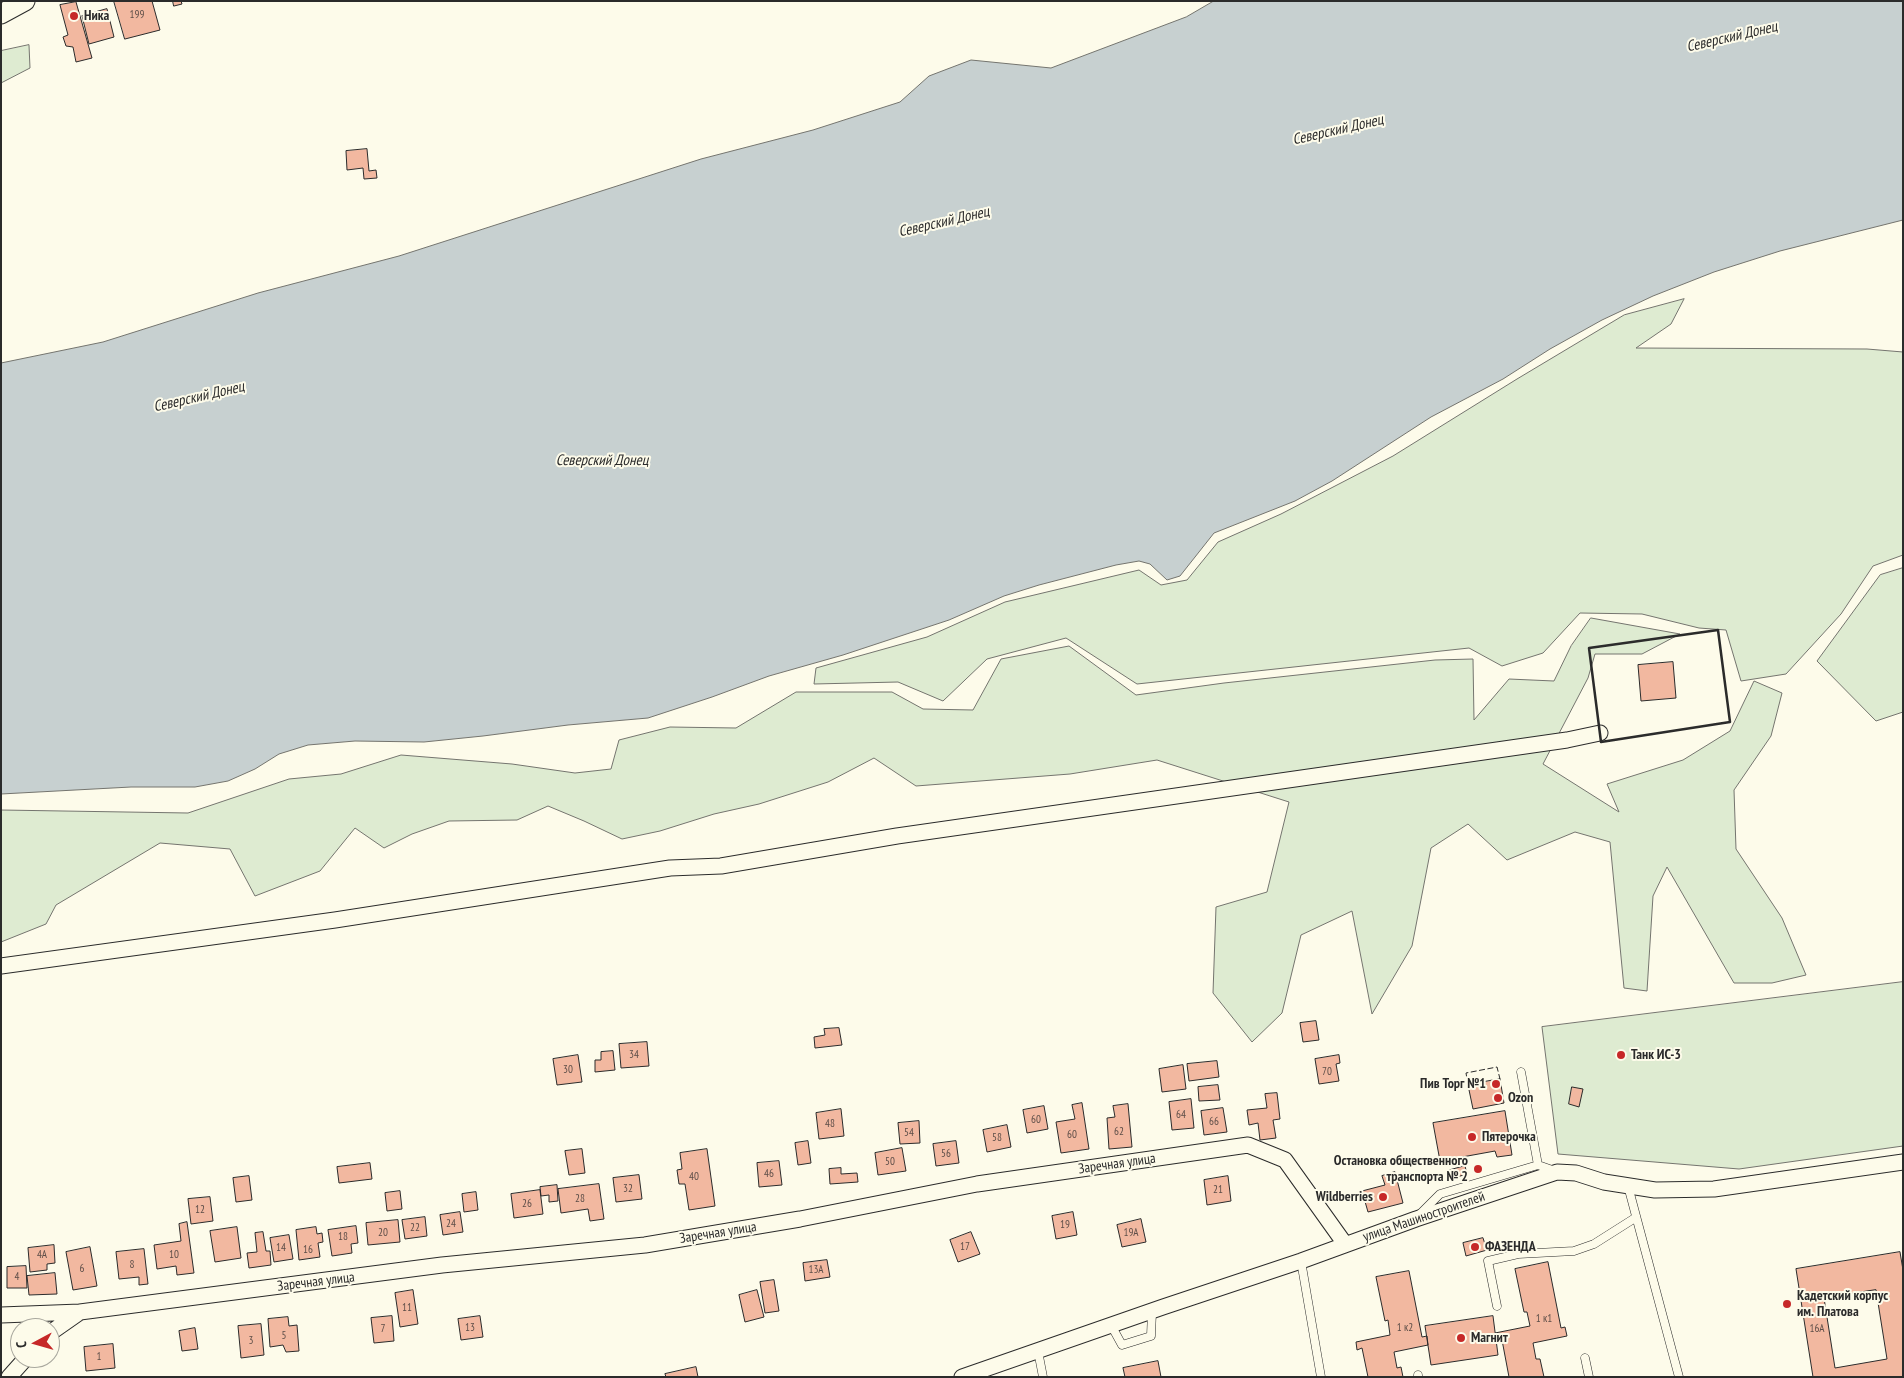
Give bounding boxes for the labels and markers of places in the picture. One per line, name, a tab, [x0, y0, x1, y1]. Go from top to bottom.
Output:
place label: Ника	[84, 8, 109, 24]
marker: Ника	[68, 10, 80, 22]
place label: Танк ИС-3	[1631, 1047, 1681, 1063]
marker: Танк ИС-3	[1615, 1049, 1627, 1061]
place label: Пив Торг №1	[1420, 1076, 1486, 1092]
marker: Пив Торг №1	[1490, 1078, 1502, 1090]
place label: Ozon	[1508, 1090, 1533, 1106]
marker: Ozon	[1492, 1092, 1504, 1104]
place label: Пятерочка	[1482, 1129, 1536, 1145]
marker: Пятерочка	[1466, 1131, 1478, 1143]
place label: Остановка общественного транспорта № 2	[1334, 1153, 1468, 1186]
marker: Остановка общественного транспорта № 2	[1472, 1163, 1484, 1175]
place label: Wildberries	[1316, 1189, 1373, 1205]
marker: Wildberries	[1377, 1191, 1389, 1203]
place label: ФАЗЕНДА	[1485, 1239, 1536, 1255]
marker: ФАЗЕНДА	[1469, 1241, 1481, 1253]
place label: Кадетский корпус им. Платова	[1797, 1288, 1888, 1320]
marker: Кадетский корпус им. Платова	[1781, 1298, 1793, 1310]
place label: Магнит	[1471, 1330, 1508, 1346]
marker: Магнит	[1455, 1332, 1467, 1344]

